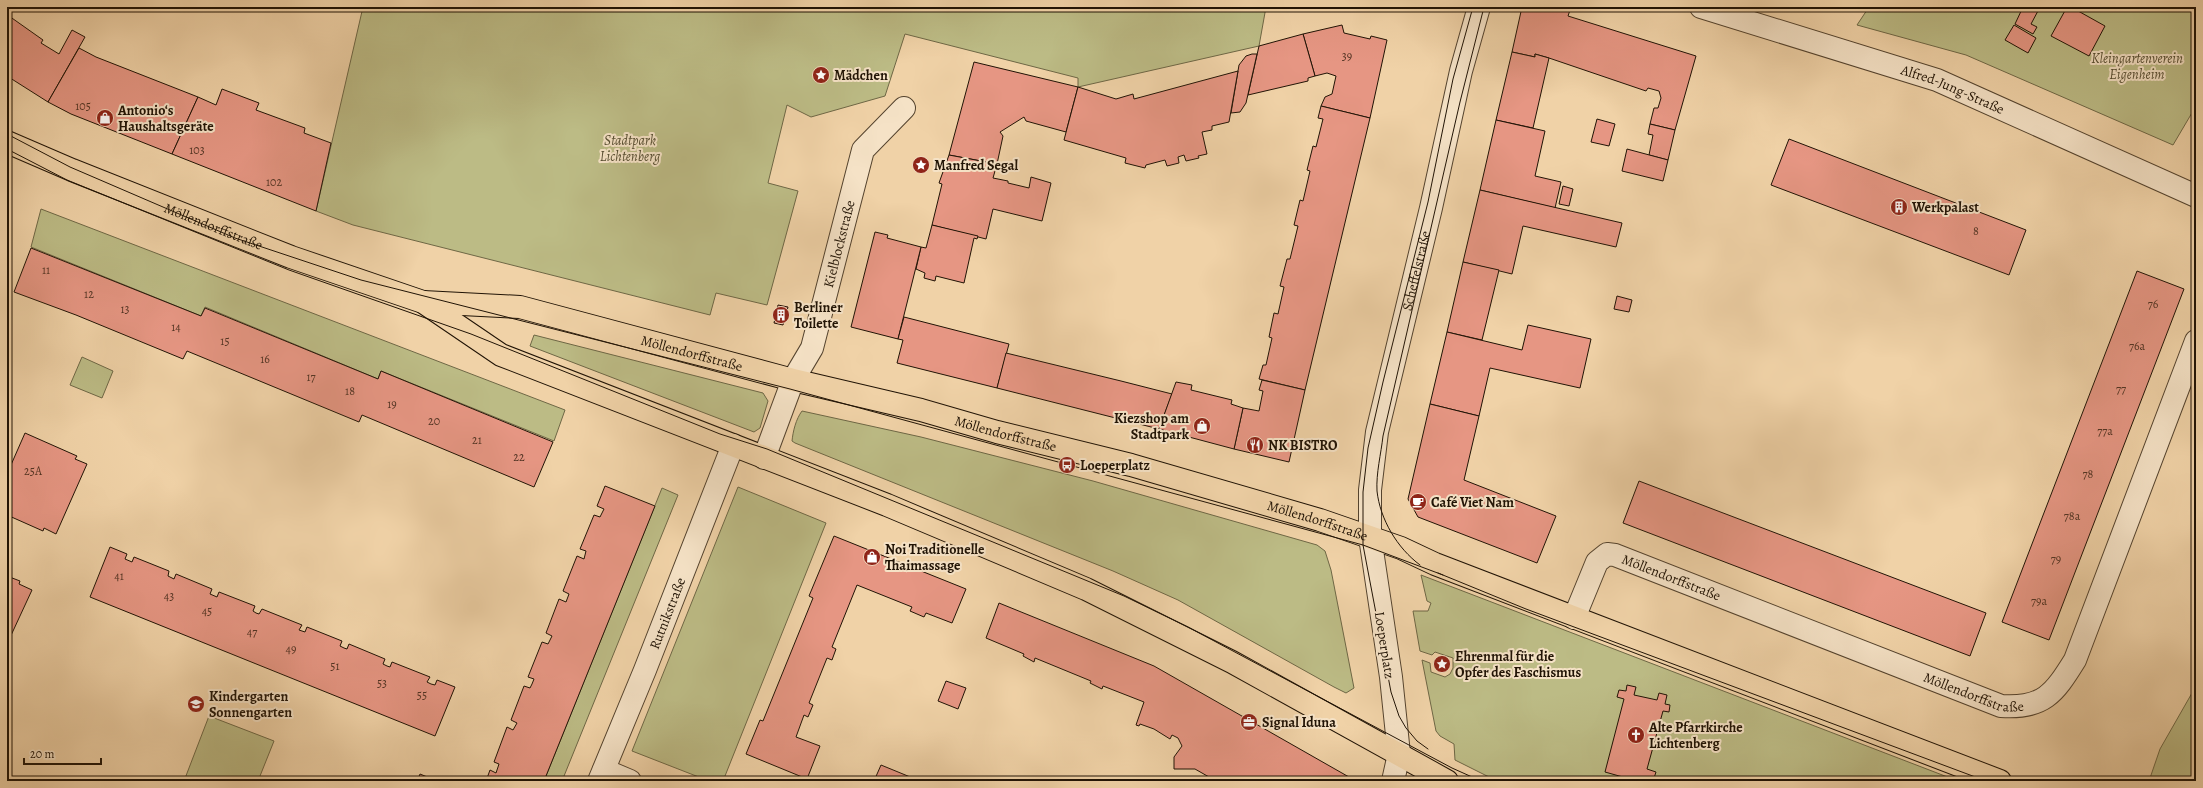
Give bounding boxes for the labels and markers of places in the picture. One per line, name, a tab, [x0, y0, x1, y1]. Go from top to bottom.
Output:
place icon: Mädchen	[811, 65, 831, 85]
place label: Mädchen	[834, 66, 888, 85]
place label: Antonio‘s Haushaltsgeräte	[117, 101, 214, 136]
shop icon: Antonio‘s Haushaltsgeräte	[95, 108, 115, 128]
place icon: Manfred Segal	[911, 155, 931, 175]
place label: Manfred Segal	[934, 156, 1018, 175]
building icon: Werkpalast	[1889, 197, 1909, 217]
place label: Werkpalast	[1911, 198, 1979, 217]
place label: Berliner Toilette	[794, 298, 843, 333]
building icon: Berliner Toilette	[771, 305, 791, 325]
place label: Kiezshop am Stadtpark	[1114, 409, 1190, 444]
shop icon: Kiezshop am Stadtpark	[1192, 416, 1212, 436]
restaurant icon: NK BISTRO	[1245, 435, 1265, 455]
place label: NK BISTRO	[1268, 436, 1338, 455]
bus stop icon: Loeperplatz	[1057, 455, 1077, 475]
place label: Loeperplatz	[1080, 456, 1150, 475]
cafe icon: Café Viet Nam	[1408, 492, 1428, 512]
place label: Café Viet Nam	[1431, 493, 1514, 512]
place label: Noi Traditionelle Thaimassage	[885, 540, 985, 575]
shop icon: Noi Traditionelle Thaimassage	[862, 547, 882, 567]
place label: Ehrenmal für die Opfer des Faschismus	[1455, 647, 1581, 682]
place icon: Ehrenmal für die Opfer des Faschismus	[1432, 654, 1452, 674]
place label: Kindergarten Sonnengarten	[209, 687, 292, 722]
school or university icon: Kindergarten Sonnengarten	[186, 694, 206, 714]
office icon: Signal Iduna	[1239, 712, 1259, 732]
place label: Signal Iduna	[1262, 713, 1336, 732]
place label: Alte Pfarrkirche Lichtenberg	[1648, 718, 1743, 753]
church icon: Alte Pfarrkirche Lichtenberg	[1626, 725, 1646, 745]

